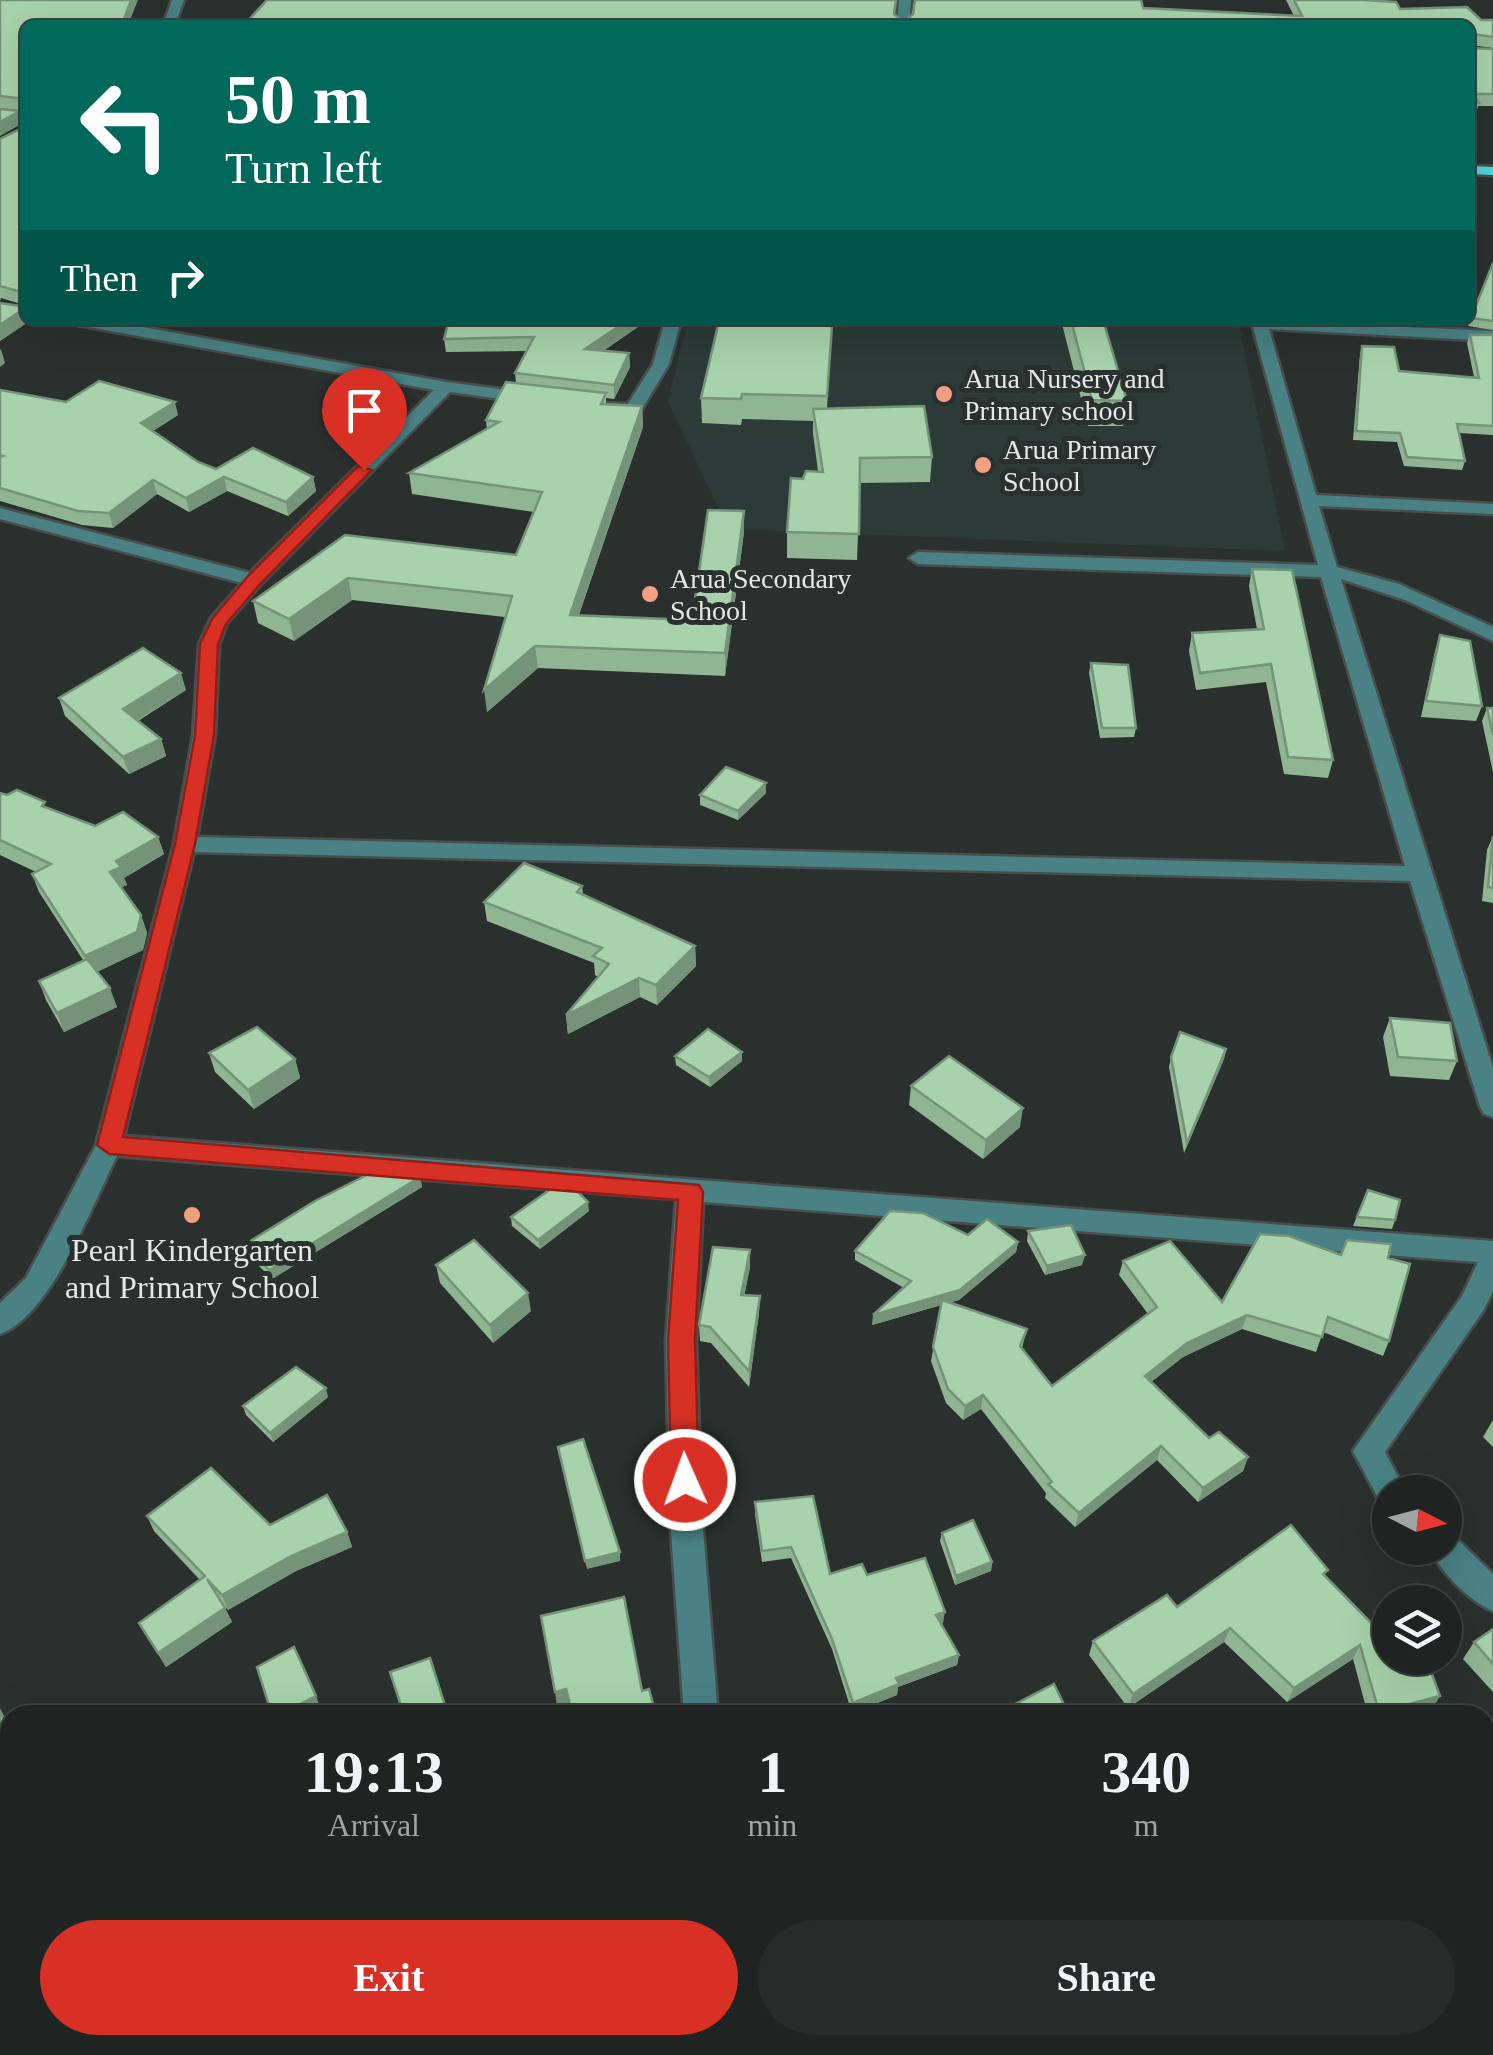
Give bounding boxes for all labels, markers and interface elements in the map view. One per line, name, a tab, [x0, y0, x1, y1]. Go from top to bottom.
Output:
icon: left	[60, 60, 190, 190]
text: 50 m	[225, 61, 371, 138]
text: Turn left	[225, 143, 382, 193]
icon: right	[158, 250, 213, 305]
text: Then	[60, 257, 138, 299]
place label: Arua Nursery and Primary school	[964, 363, 1165, 426]
pin	[322, 368, 407, 471]
icon: arrive	[337, 383, 392, 438]
marker: Arua Nursery and Primary school	[933, 383, 955, 405]
place label: Arua Primary School	[1003, 434, 1156, 497]
marker: Arua Primary School	[972, 454, 994, 476]
place label: Arua Secondary School	[670, 563, 851, 626]
marker: Arua Secondary School	[639, 583, 661, 605]
marker: Pearl Kindergarten and Primary School	[181, 1204, 203, 1226]
place label: Pearl Kindergarten and Primary School	[65, 1232, 319, 1305]
position arrow	[633, 1428, 737, 1532]
north arrow	[1372, 1475, 1462, 1565]
map controls	[1372, 1475, 1462, 1675]
button: layers	[1372, 1585, 1462, 1675]
text: 19:13	[304, 1739, 444, 1805]
text: 1	[757, 1739, 787, 1805]
text: 340	[1101, 1739, 1191, 1805]
text: Arrival	[328, 1807, 420, 1843]
text: min	[748, 1807, 797, 1843]
text: m	[1134, 1807, 1159, 1843]
button: Exit	[40, 1920, 738, 2035]
button: Share	[758, 1920, 1455, 2035]

